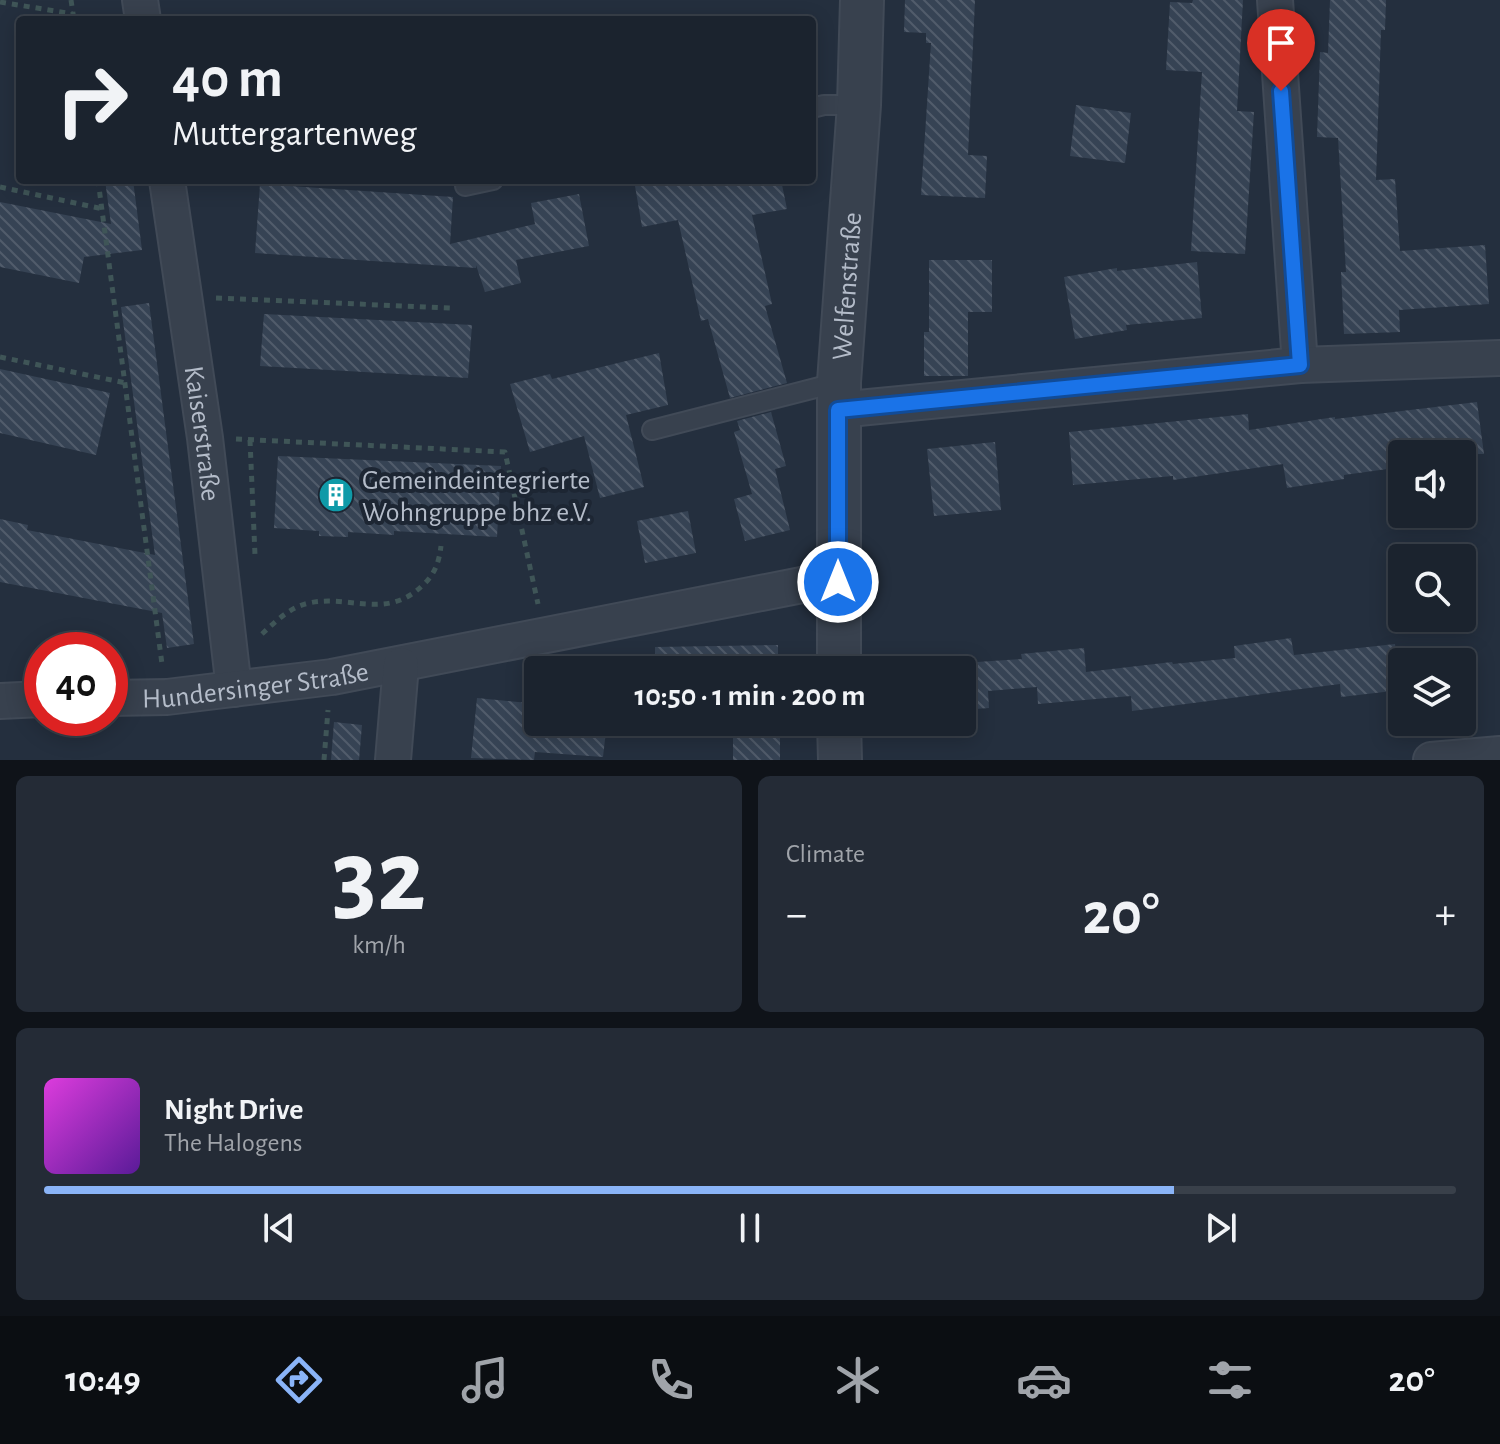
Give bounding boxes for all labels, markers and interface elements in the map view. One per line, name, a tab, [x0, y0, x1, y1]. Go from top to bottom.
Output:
pin	[1247, 9, 1315, 91]
icon: arrive	[1259, 21, 1303, 65]
icon: right	[40, 48, 144, 152]
text: 40 m	[172, 51, 283, 107]
text: Muttergartenweg	[172, 116, 417, 152]
street label: Welfenstraße	[829, 211, 867, 361]
street label: Kaiserstraße	[179, 364, 224, 503]
map controls	[1388, 440, 1476, 736]
button: sound	[1388, 440, 1476, 528]
place label: Gemeindeintegrierte Wohngruppe bhz e.V.	[362, 467, 592, 527]
building icon: Gemeindeintegrierte Wohngruppe bhz e.V.	[317, 476, 355, 514]
position arrow	[796, 540, 880, 624]
button: search	[1388, 544, 1476, 632]
speed limit sign: 40	[24, 632, 128, 736]
button: layers	[1388, 648, 1476, 736]
street label: Hundersinger Straße	[142, 658, 371, 714]
text: 10:50 · 1 min · 200 m	[634, 681, 866, 711]
text: 32	[332, 826, 426, 930]
text: Climate	[786, 841, 865, 867]
text: 20°	[1082, 885, 1160, 945]
text: −	[786, 893, 807, 937]
text: +	[1435, 893, 1456, 937]
text: km/h	[352, 932, 406, 958]
text: Night Drive	[164, 1095, 303, 1125]
text: The Halogens	[164, 1130, 302, 1156]
icon: previous	[257, 1206, 301, 1250]
icon: pause	[728, 1206, 772, 1250]
icon: next	[1199, 1206, 1243, 1250]
icon: directions	[271, 1352, 327, 1408]
icon: music	[457, 1352, 513, 1408]
icon: phone	[643, 1352, 699, 1408]
icon: climate	[830, 1352, 886, 1408]
icon: car	[1016, 1352, 1072, 1408]
icon: filters	[1202, 1352, 1258, 1408]
text: 10:49	[65, 1362, 141, 1398]
text: 20°	[1389, 1362, 1435, 1398]

